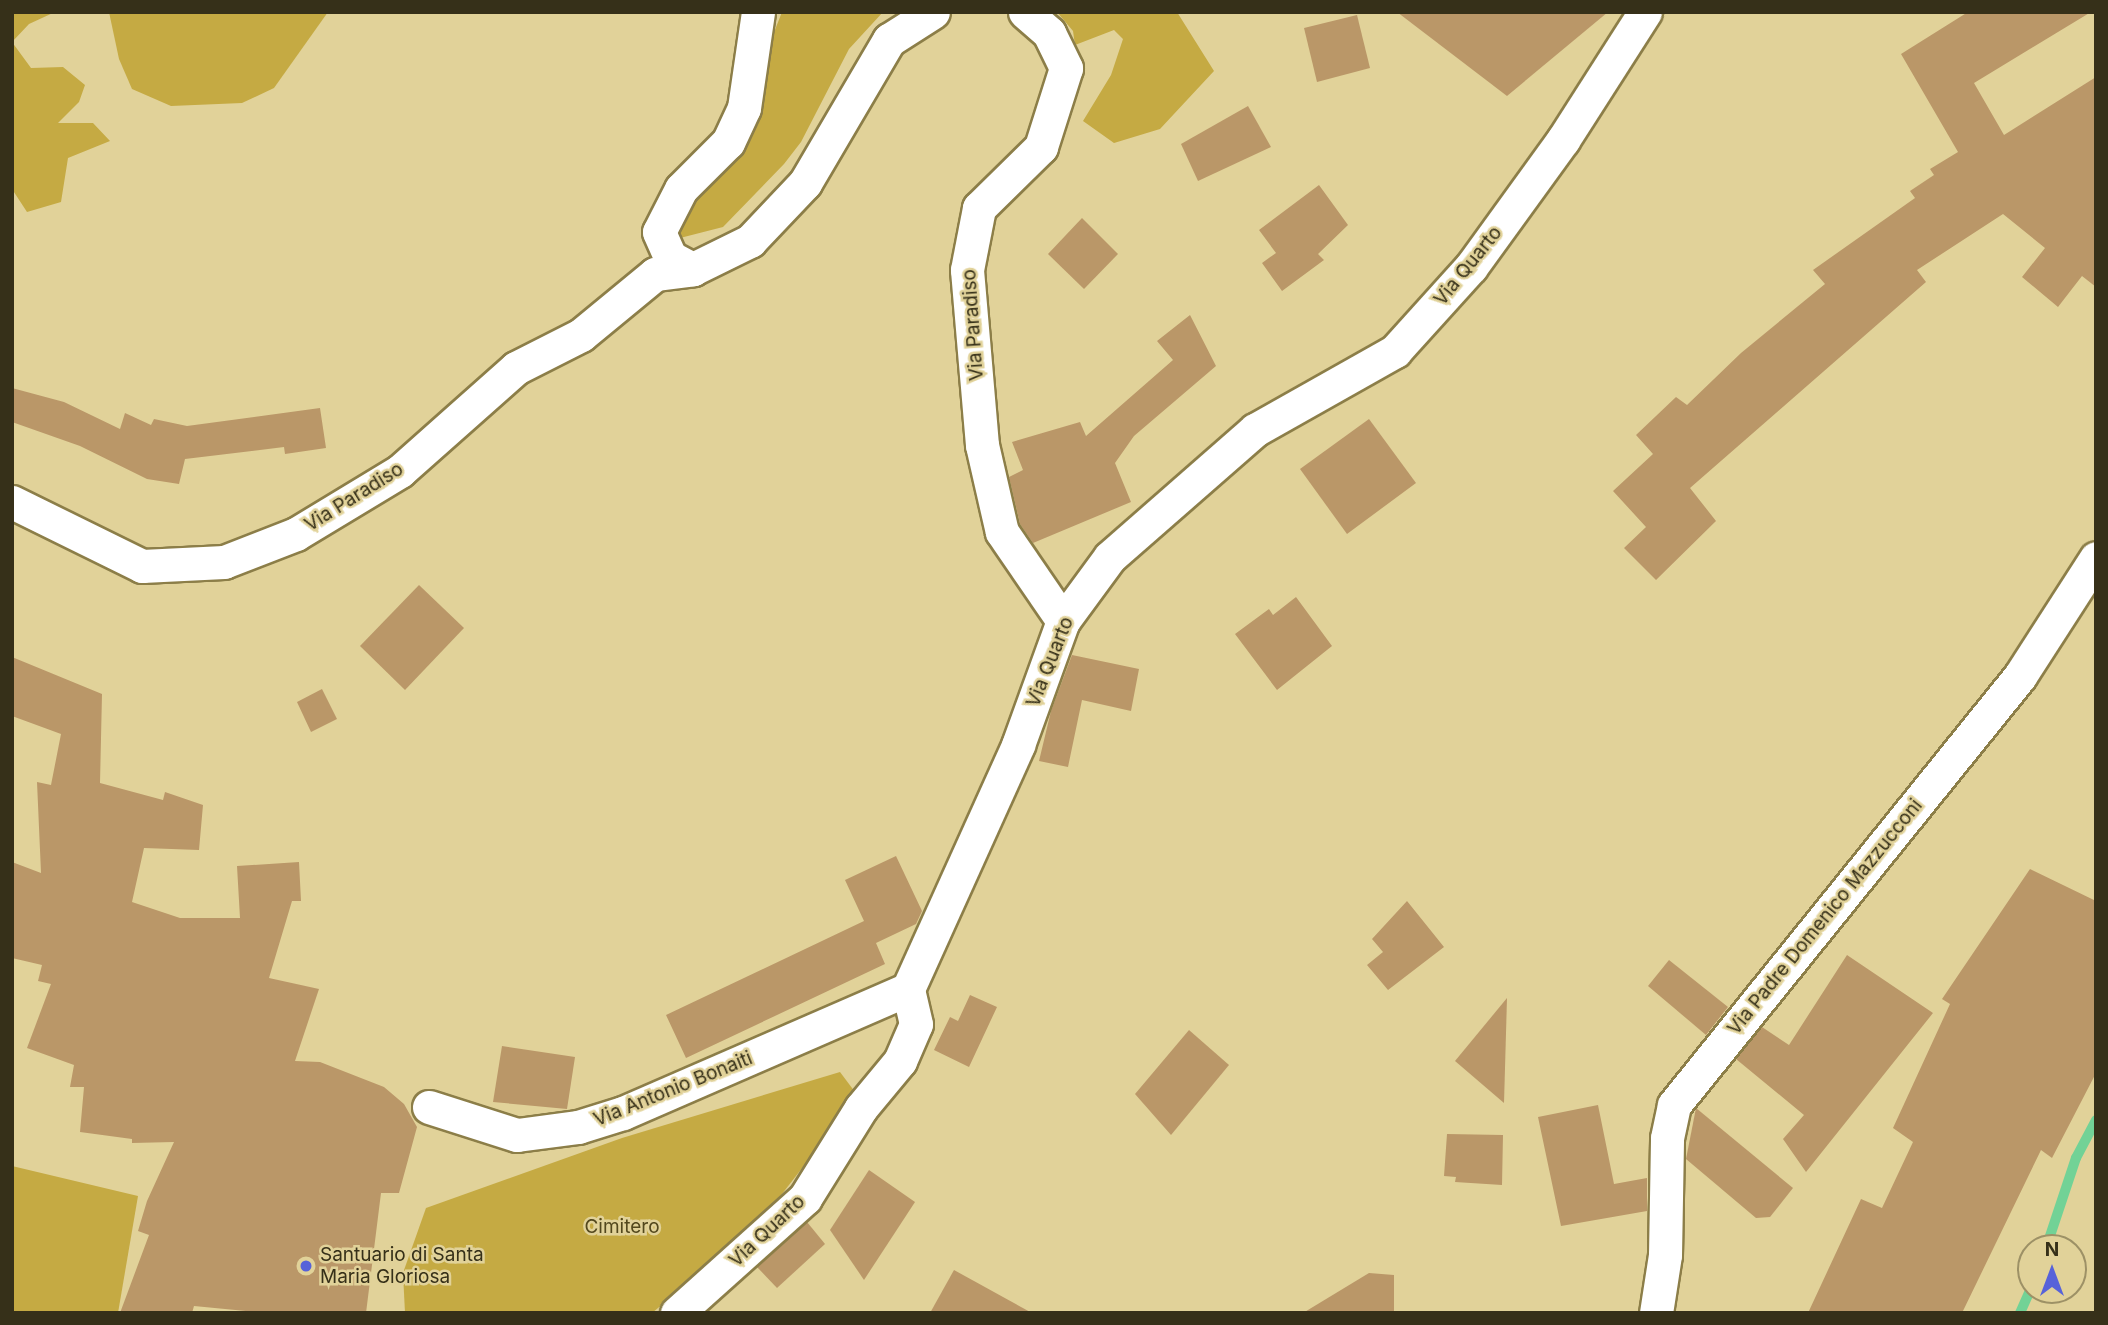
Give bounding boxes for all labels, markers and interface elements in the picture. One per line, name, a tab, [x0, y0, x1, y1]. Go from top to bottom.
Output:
street label: Via Quarto	[1429, 222, 1507, 310]
street label: Via Paradiso	[958, 268, 988, 382]
street label: Via Paradiso	[300, 458, 408, 536]
street label: Via Quarto	[1022, 614, 1078, 710]
street label: Via Padre Domenico Mazzucconi	[1723, 795, 1927, 1039]
street label: Via Antonio Bonaiti	[590, 1047, 756, 1131]
street label: Via Quarto	[724, 1190, 810, 1272]
park label: Cimitero	[584, 1216, 660, 1238]
north arrow	[2017, 1234, 2087, 1304]
text: N	[2045, 1238, 2059, 1261]
place label: Santuario di Santa Maria Gloriosa	[320, 1244, 484, 1288]
marker: Santuario di Santa Maria Gloriosa	[298, 1258, 314, 1274]

